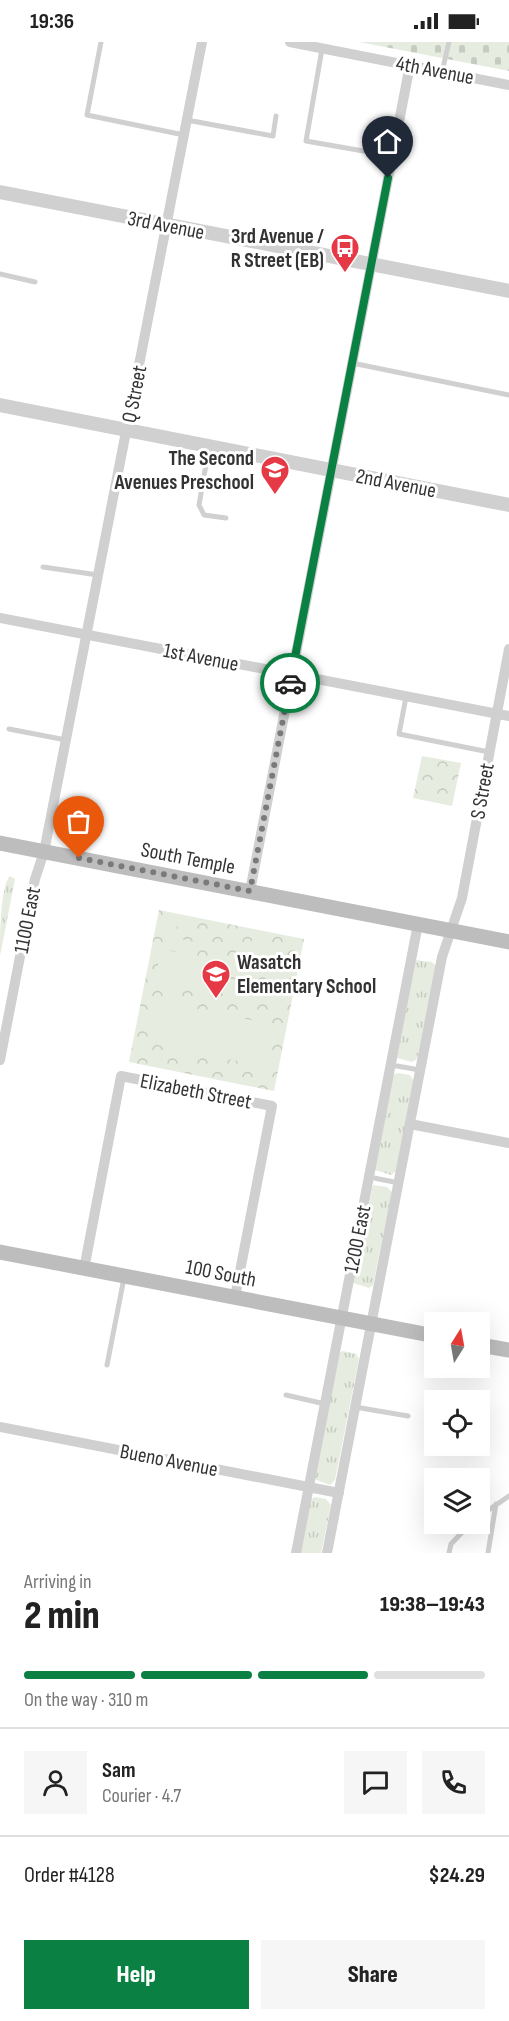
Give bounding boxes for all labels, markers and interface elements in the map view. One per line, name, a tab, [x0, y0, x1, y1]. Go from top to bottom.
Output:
text: 19:36	[30, 8, 74, 35]
street label: 4th Avenue	[394, 51, 476, 90]
pin	[362, 116, 413, 178]
icon: home	[371, 125, 404, 158]
street label: 3rd Avenue	[125, 206, 207, 245]
place label: 3rd Avenue / R Street (EB)	[231, 224, 324, 273]
bus stop icon: 3rd Avenue / R Street (EB)	[329, 232, 361, 274]
street label: Q Street	[117, 363, 152, 425]
place label: The Second Avenues Preschool	[114, 446, 254, 495]
school or university icon: The Second Avenues Preschool	[259, 454, 291, 496]
street label: 2nd Avenue	[354, 463, 438, 503]
street label: 1st Avenue	[161, 638, 241, 677]
courier	[260, 653, 320, 713]
icon: car	[274, 667, 307, 700]
street label: S Street	[465, 761, 500, 821]
pin	[53, 796, 104, 858]
icon: bag	[62, 805, 95, 838]
street label: South Temple	[139, 837, 237, 880]
street label: 1100 East	[9, 885, 46, 955]
place label: Wasatch Elementary School	[237, 950, 376, 999]
school or university icon: Wasatch Elementary School	[200, 958, 232, 1000]
street label: Elizabeth Street	[138, 1068, 254, 1115]
street label: 1200 East	[339, 1203, 376, 1275]
street label: 100 South	[184, 1254, 258, 1293]
north arrow	[424, 1312, 490, 1378]
map controls	[424, 1312, 490, 1534]
button: locate	[424, 1390, 490, 1456]
street label: Bueno Avenue	[118, 1439, 220, 1482]
button: layers	[424, 1468, 490, 1534]
text: Arriving in	[24, 1570, 92, 1594]
text: 19:38–19:43	[380, 1591, 485, 1618]
text: 2 min	[24, 1593, 100, 1640]
text: On the way · 310 m	[24, 1688, 148, 1712]
button: person	[24, 1751, 87, 1814]
button: chat	[344, 1751, 407, 1814]
button: phone	[422, 1751, 485, 1814]
text: Sam	[102, 1757, 136, 1784]
text: Courier · 4.7	[102, 1784, 181, 1808]
text: Order #4128	[24, 1862, 115, 1889]
text: $24.29	[428, 1862, 485, 1889]
button: Help	[24, 1940, 249, 2009]
button: Share	[261, 1940, 485, 2009]

